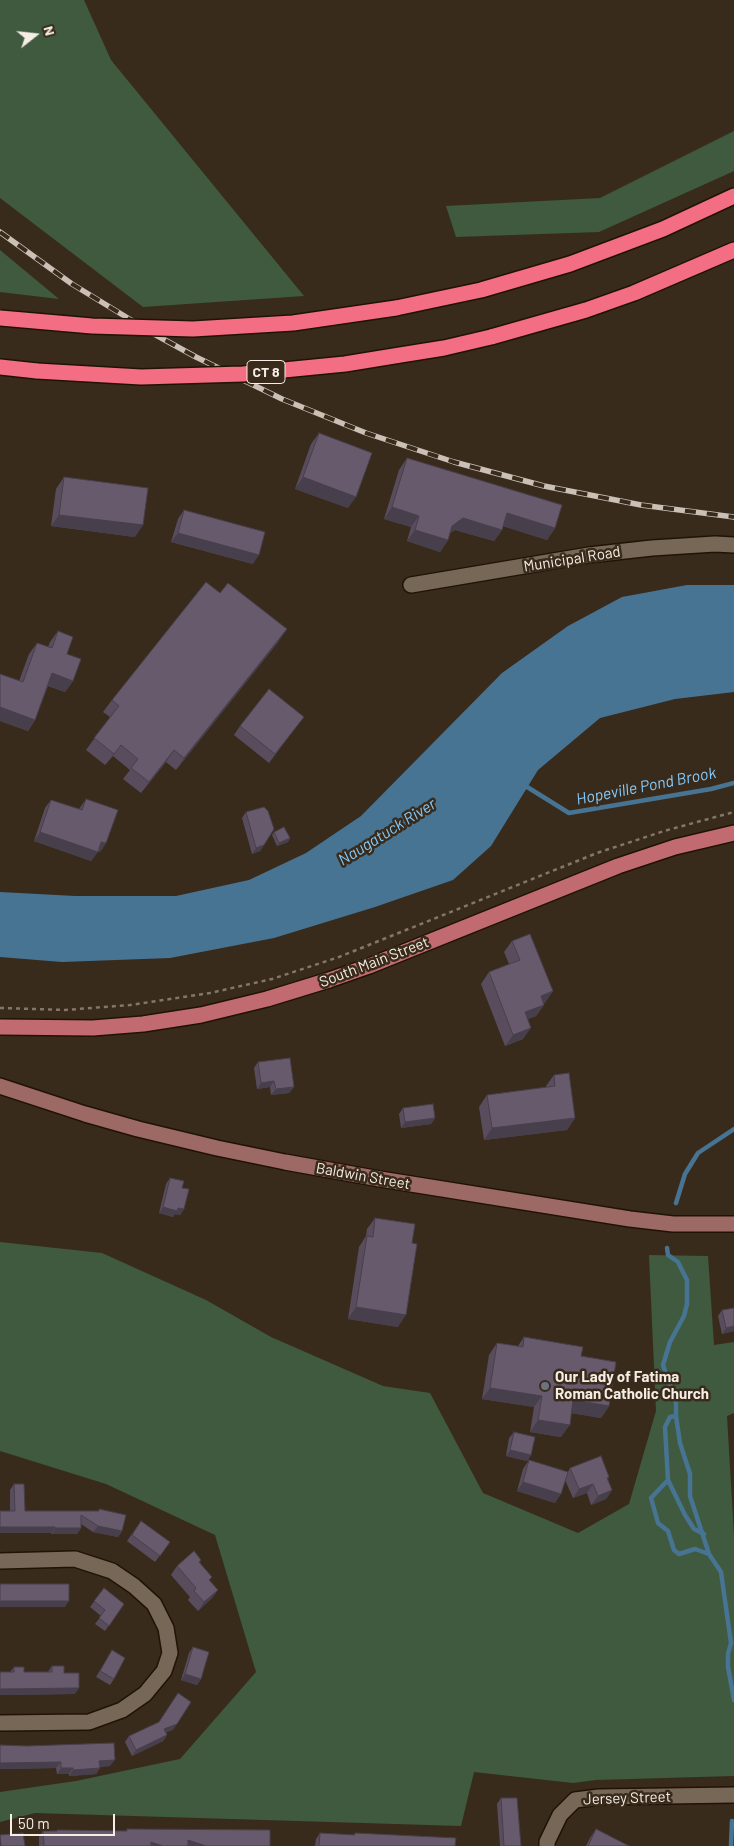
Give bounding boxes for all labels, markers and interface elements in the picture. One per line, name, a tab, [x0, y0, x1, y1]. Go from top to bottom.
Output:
north arrow	[10, 10, 60, 60]
text: N	[40, 24, 59, 38]
road number: CT 8	[247, 361, 285, 384]
street label: Municipal Road	[522, 542, 622, 576]
water label: Hopeville Pond Brook	[574, 763, 718, 809]
water label: Naugatuck River	[335, 794, 439, 870]
street label: South Main Street	[317, 933, 431, 991]
street label: Baldwin Street	[315, 1159, 411, 1193]
place label: Our Lady of Fatima Roman Catholic Church	[555, 1368, 709, 1403]
marker: Our Lady of Fatima Roman Catholic Church	[539, 1380, 551, 1392]
street label: Jersey Street	[583, 1787, 671, 1809]
scale bar	[12, 1804, 118, 1836]
text: 50 m	[18, 1814, 50, 1832]

